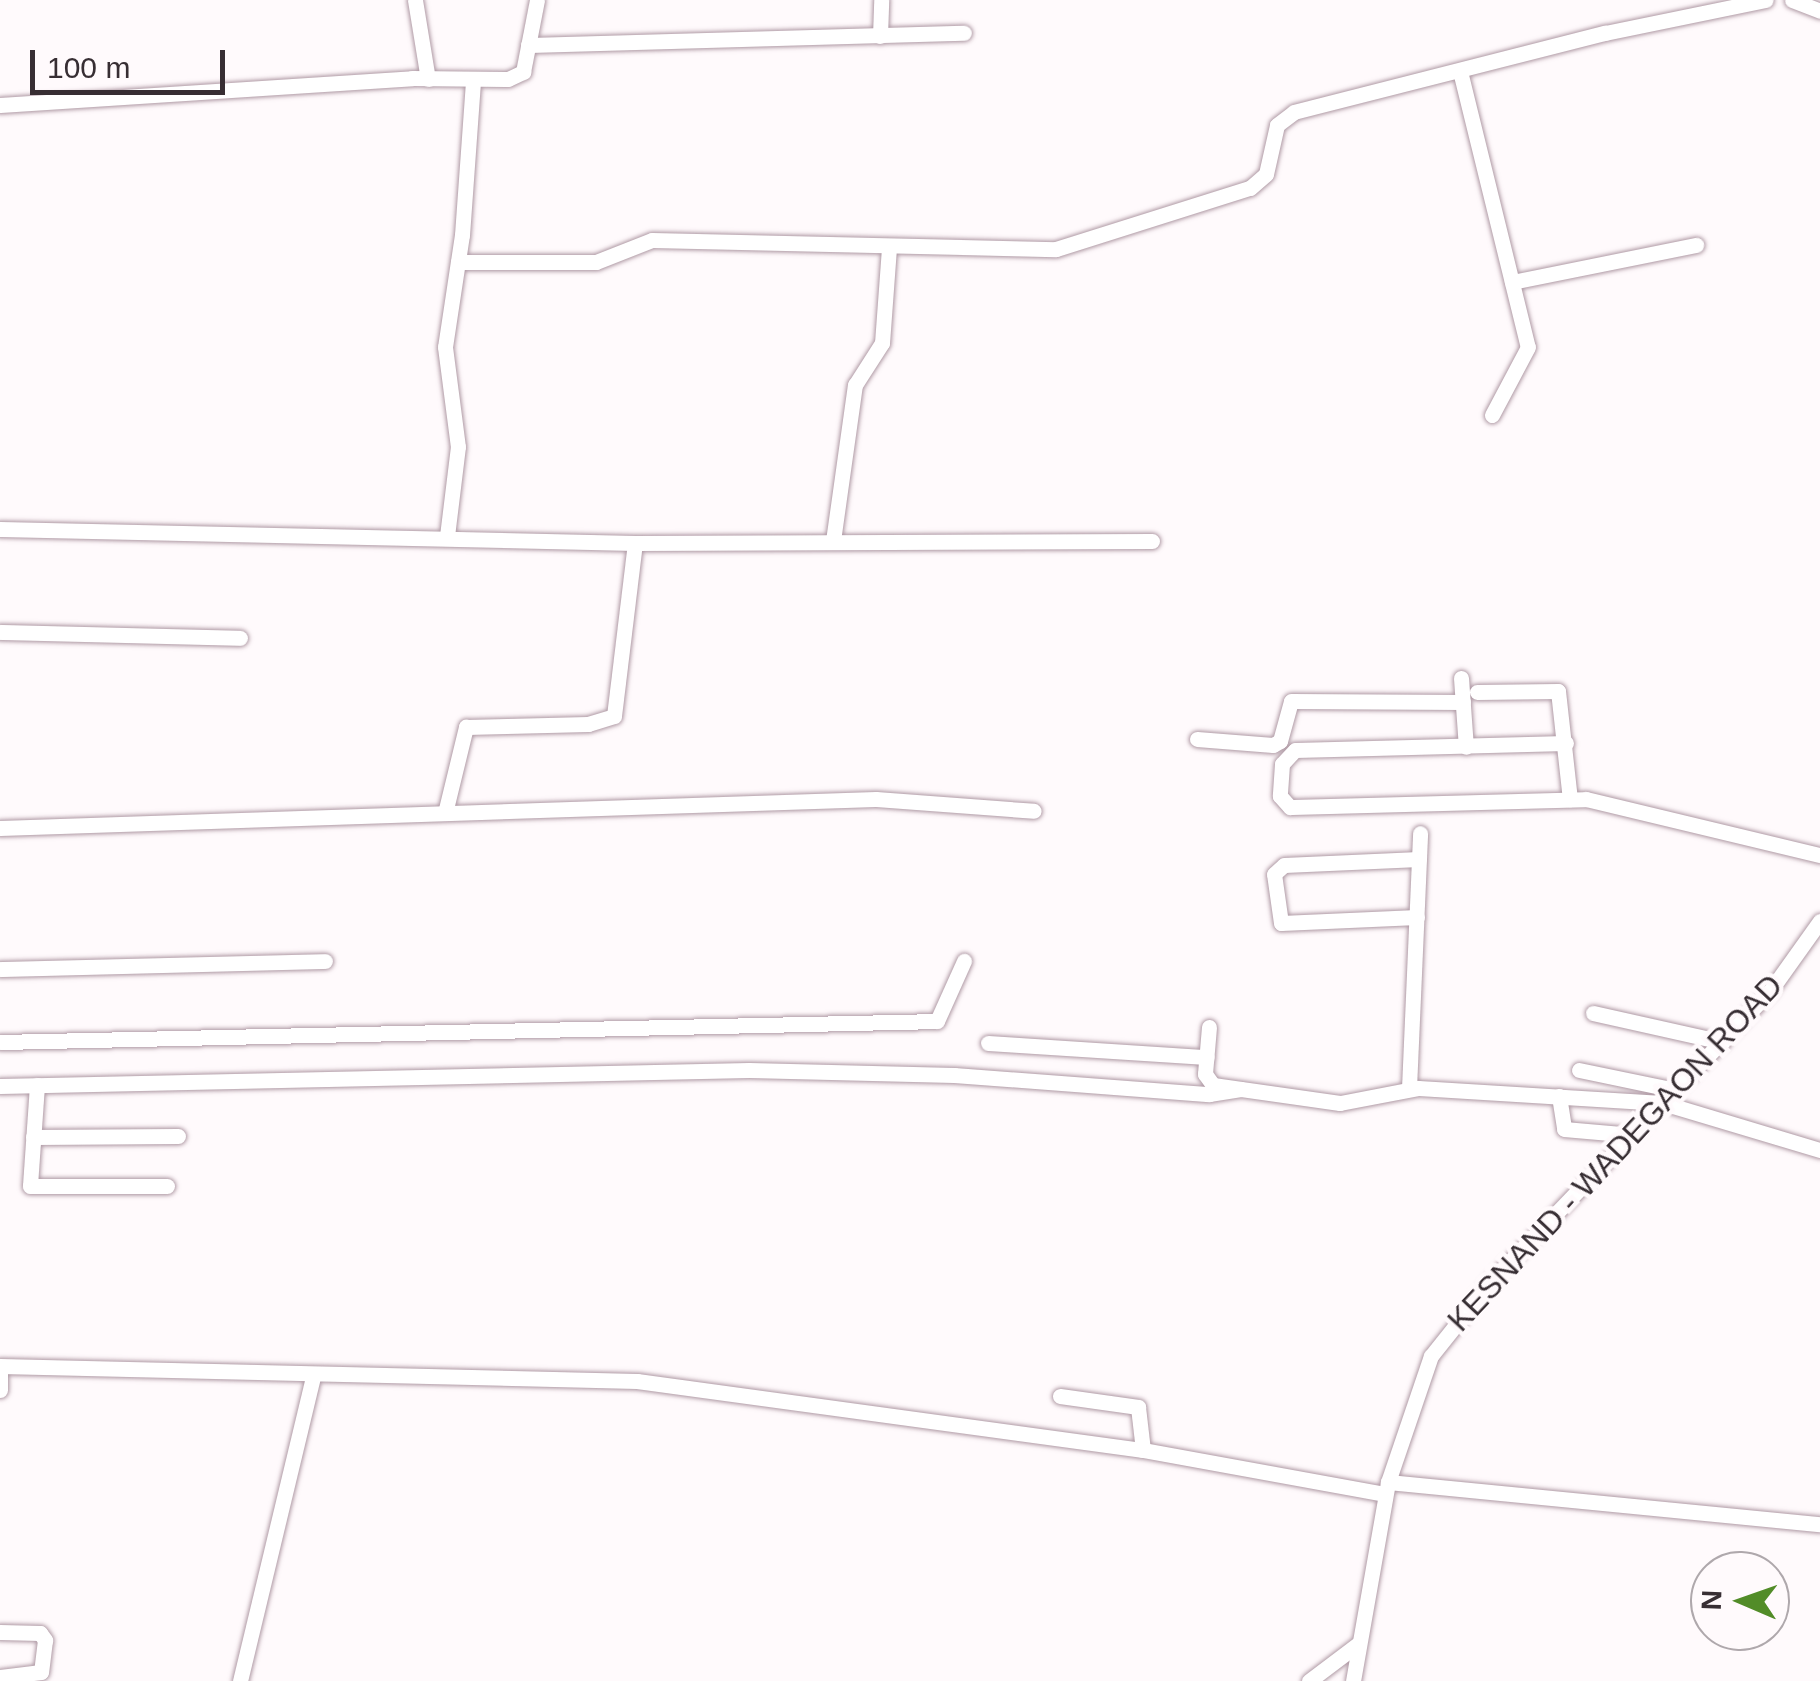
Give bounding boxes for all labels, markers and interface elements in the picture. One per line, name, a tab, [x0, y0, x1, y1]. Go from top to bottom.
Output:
scale bar	[35, 30, 230, 92]
text: 100 m	[47, 51, 130, 84]
street label: KESNAND - WADEGAON ROAD	[1439, 967, 1791, 1339]
north arrow	[1690, 1551, 1790, 1651]
text: N	[1696, 1589, 1727, 1611]

